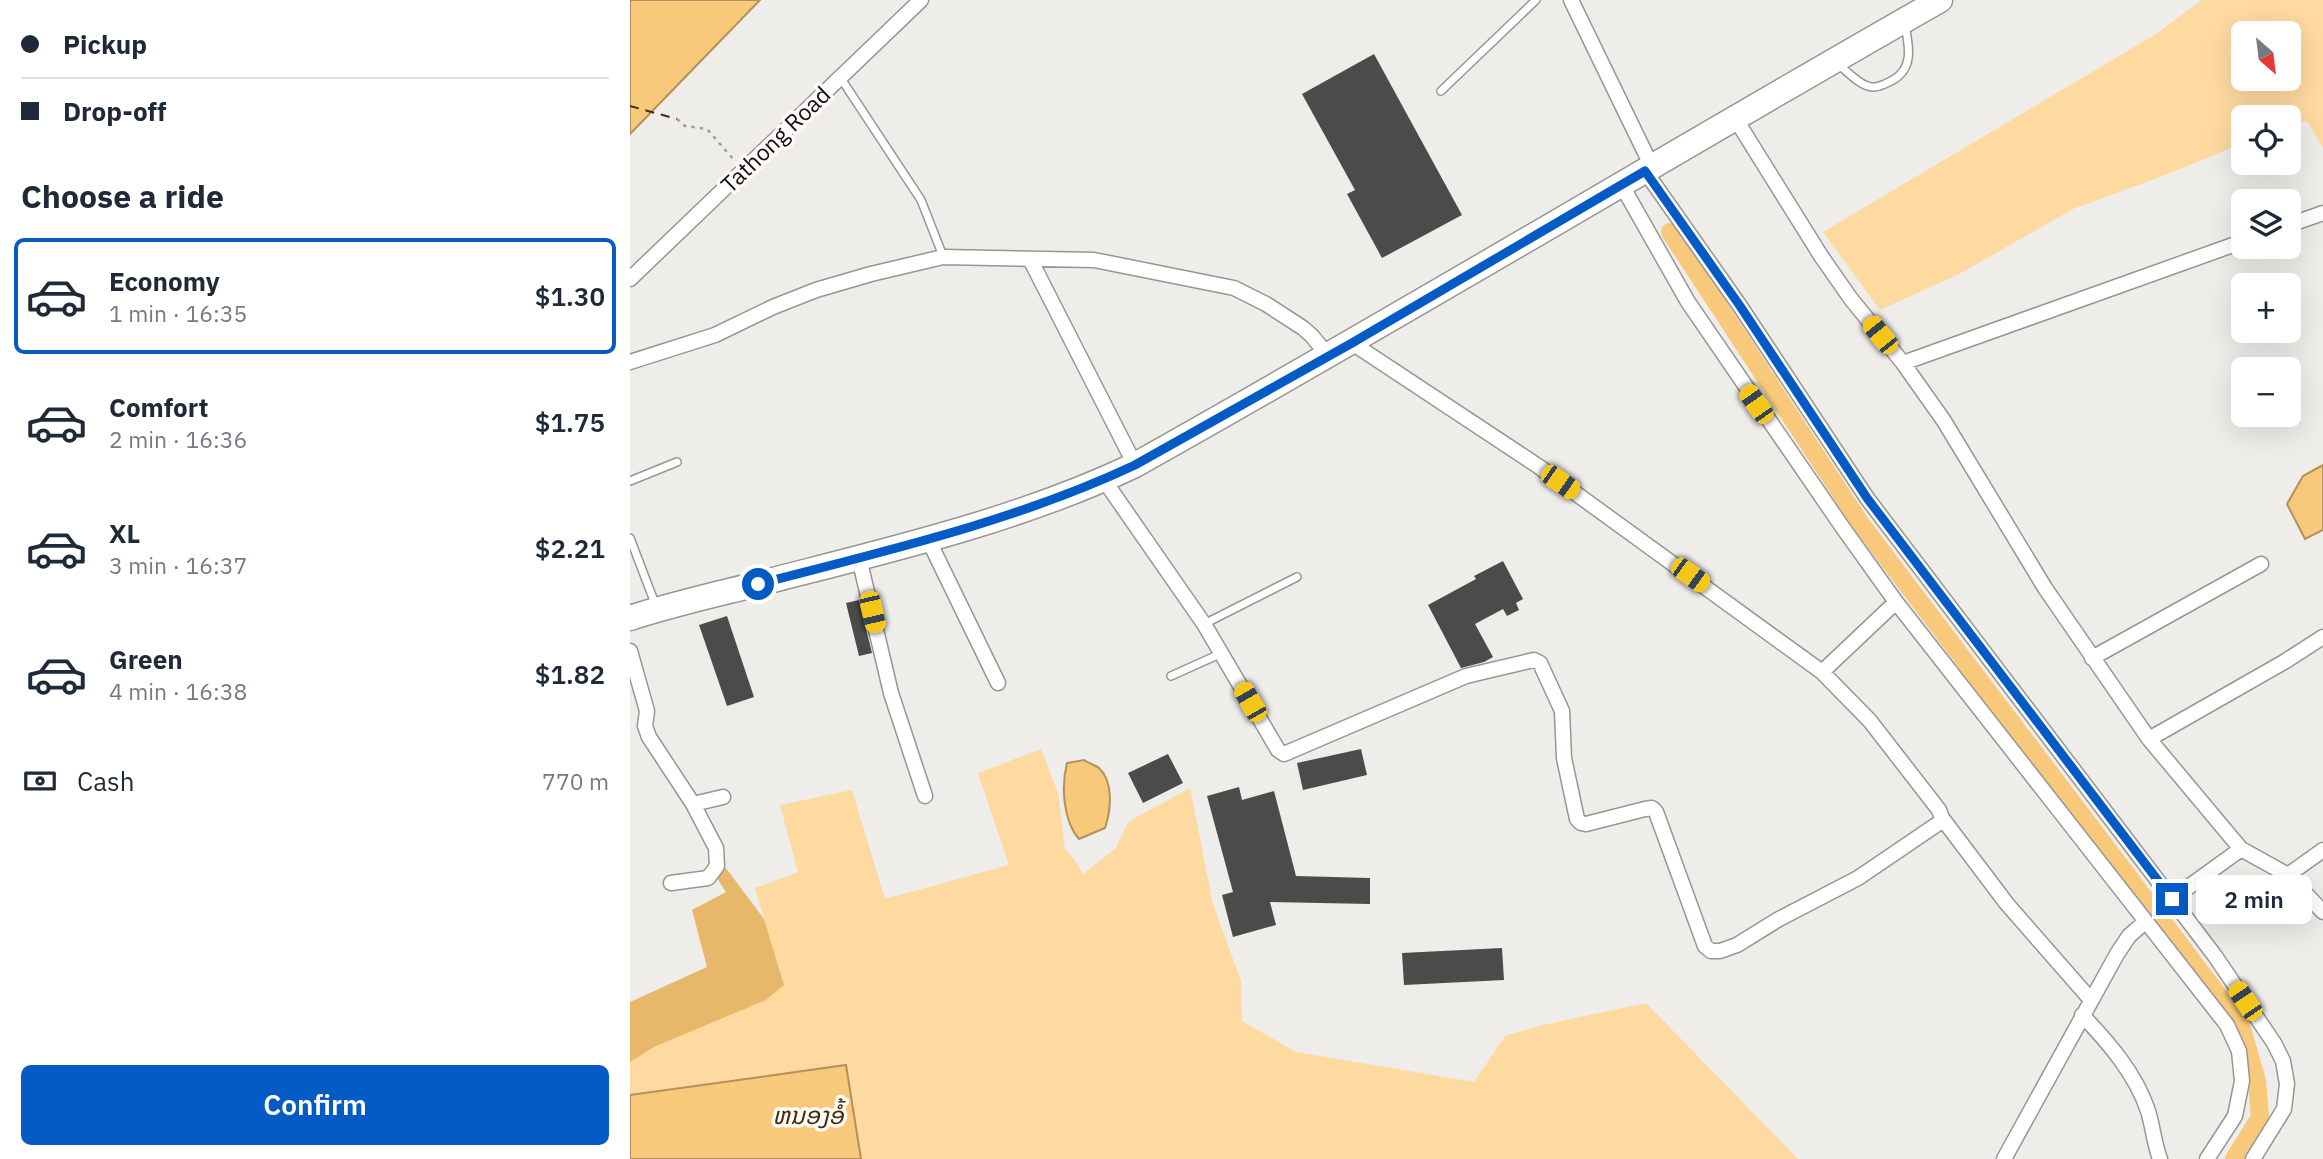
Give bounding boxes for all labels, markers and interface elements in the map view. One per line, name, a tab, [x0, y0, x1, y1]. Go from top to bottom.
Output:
north arrow	[2231, 21, 2301, 91]
map controls	[2231, 21, 2301, 427]
text: Pickup	[63, 27, 147, 61]
street label: Tathong Road	[714, 79, 836, 199]
text: Drop-off	[63, 94, 166, 128]
button: locate	[2231, 105, 2301, 175]
text: Choose a ride	[21, 175, 224, 217]
button: layers	[2231, 189, 2301, 259]
text: Economy	[109, 264, 220, 298]
icon: car	[25, 265, 88, 328]
button: +	[2231, 273, 2301, 343]
text: $1.30	[535, 279, 605, 313]
text: 1 min · 16:35	[109, 298, 247, 328]
car	[1859, 312, 1902, 358]
button: −	[2231, 357, 2301, 427]
car	[1736, 381, 1777, 427]
text: Comfort	[109, 390, 208, 424]
icon: car	[25, 391, 88, 454]
text: $1.75	[535, 405, 605, 439]
text: 2 min · 16:36	[109, 424, 247, 454]
car	[1537, 461, 1584, 503]
text: XL	[109, 516, 140, 550]
icon: car	[25, 517, 88, 580]
text: $2.21	[535, 531, 605, 565]
text: 3 min · 16:37	[109, 550, 247, 580]
car	[1667, 554, 1714, 596]
route start	[742, 568, 774, 600]
car	[858, 589, 887, 635]
text: Green	[109, 642, 183, 676]
icon: car	[25, 643, 88, 706]
text: $1.82	[535, 657, 605, 691]
text: 4 min · 16:38	[109, 676, 247, 706]
car	[1231, 679, 1270, 725]
icon: cash	[21, 762, 59, 800]
text: Cash	[77, 764, 134, 798]
text: 770 m	[542, 766, 609, 796]
callout: 2 min	[2196, 874, 2312, 923]
route end	[2156, 883, 2188, 915]
text: 2 min	[2224, 884, 2284, 914]
car	[2225, 978, 2266, 1024]
button: Confirm	[21, 1065, 609, 1145]
water label: ຫນອງອໍ້	[773, 1098, 846, 1131]

